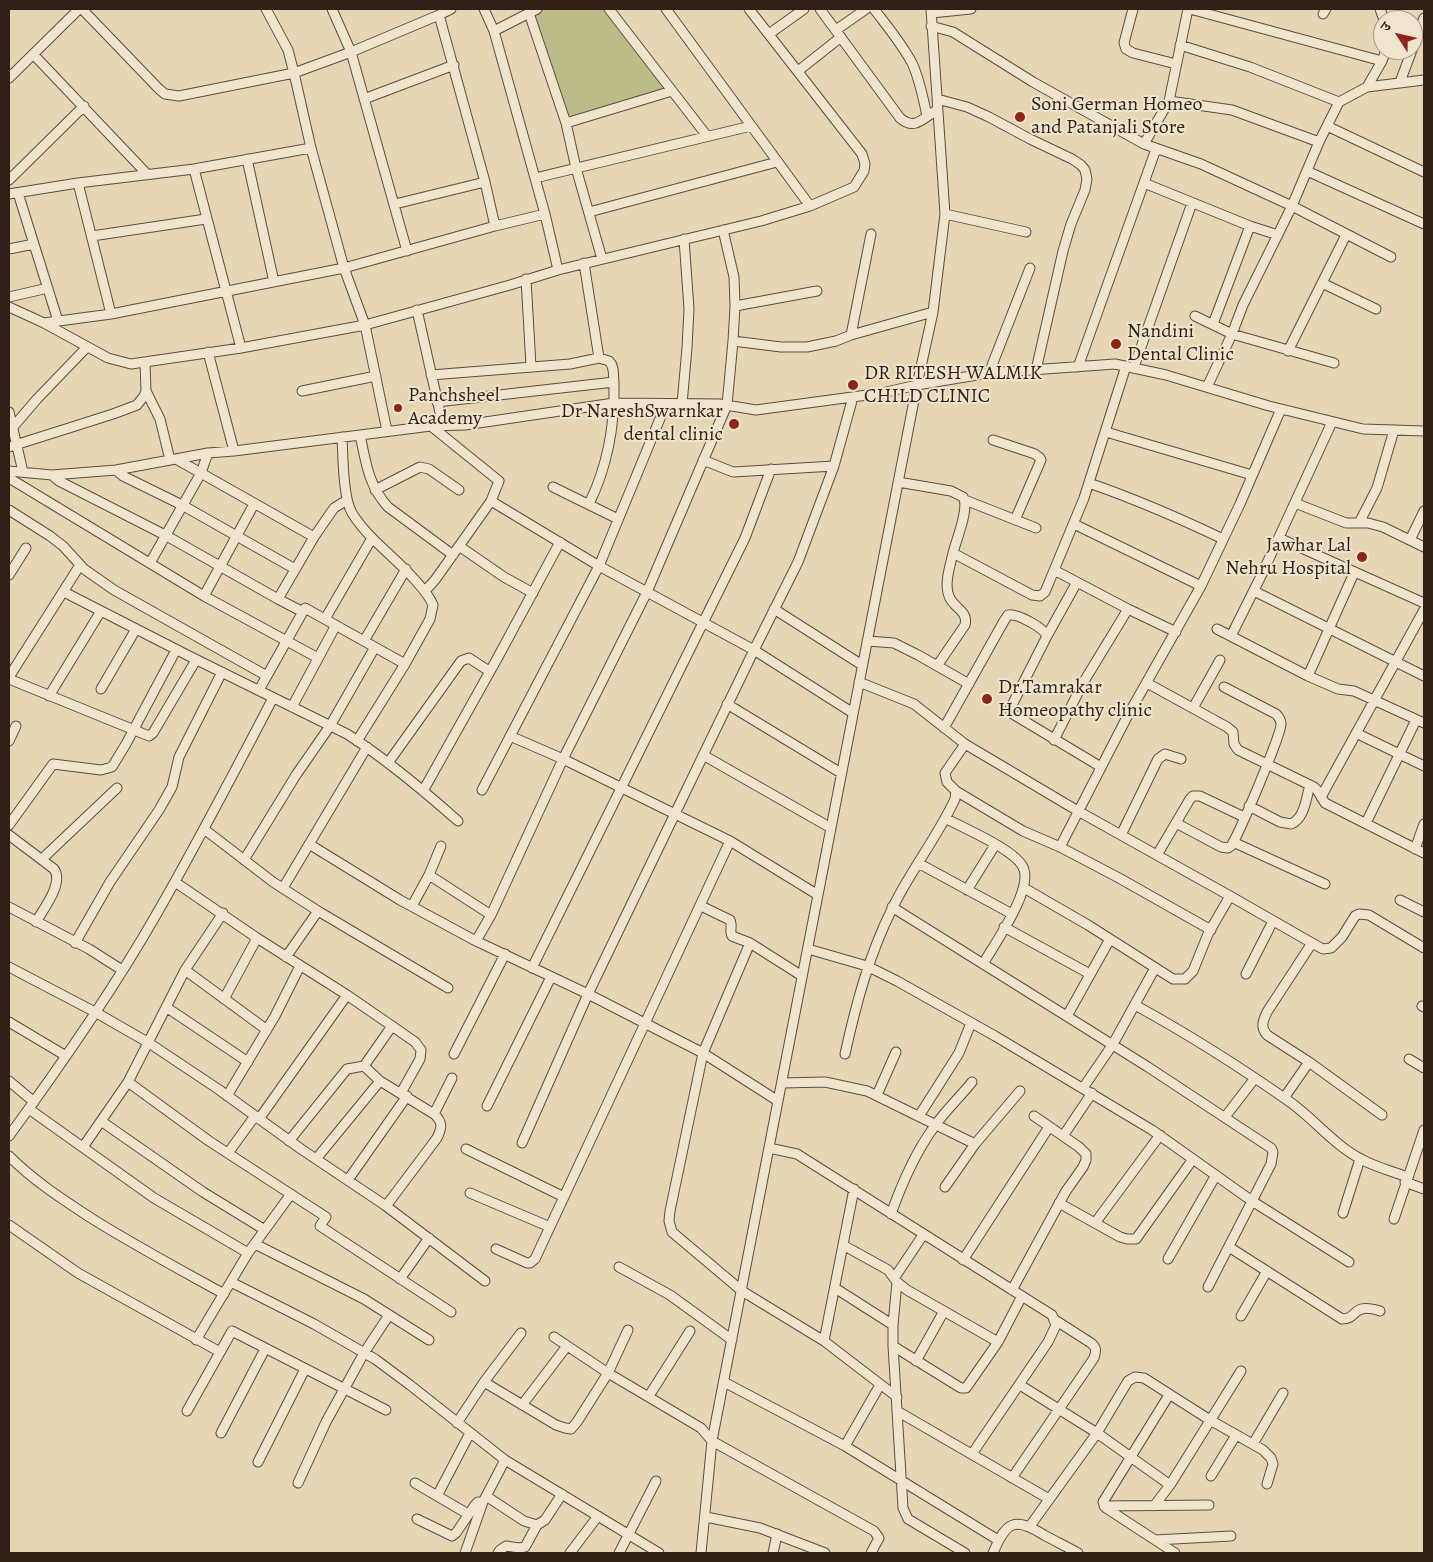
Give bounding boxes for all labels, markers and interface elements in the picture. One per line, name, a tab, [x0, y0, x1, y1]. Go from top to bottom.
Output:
north arrow	[1373, 10, 1423, 60]
text: उ	[1376, 18, 1396, 35]
place label: Soni German Homeo and Patanjali Store	[1031, 93, 1202, 140]
marker: Soni German Homeo and Patanjali Store	[1013, 110, 1027, 124]
place label: Nandini Dental Clinic	[1127, 320, 1234, 367]
marker: Nandini Dental Clinic	[1109, 337, 1123, 351]
place label: DR RITESH WALMIK CHILD CLINIC	[864, 362, 1042, 409]
marker: DR RITESH WALMIK CHILD CLINIC	[846, 378, 860, 392]
place label: Panchsheel Academy	[408, 384, 500, 431]
place label: Dr NareshSwarnkar dental clinic	[561, 400, 723, 447]
marker: Panchsheel Academy	[392, 402, 404, 414]
marker: Dr NareshSwarnkar dental clinic	[727, 417, 741, 431]
place label: Jawhar Lal Nehru Hospital	[1225, 534, 1351, 581]
marker: Jawhar Lal Nehru Hospital	[1355, 550, 1369, 564]
place label: Dr.Tamrakar Homeopathy clinic	[998, 676, 1152, 723]
marker: Dr.Tamrakar Homeopathy clinic	[980, 692, 994, 706]

